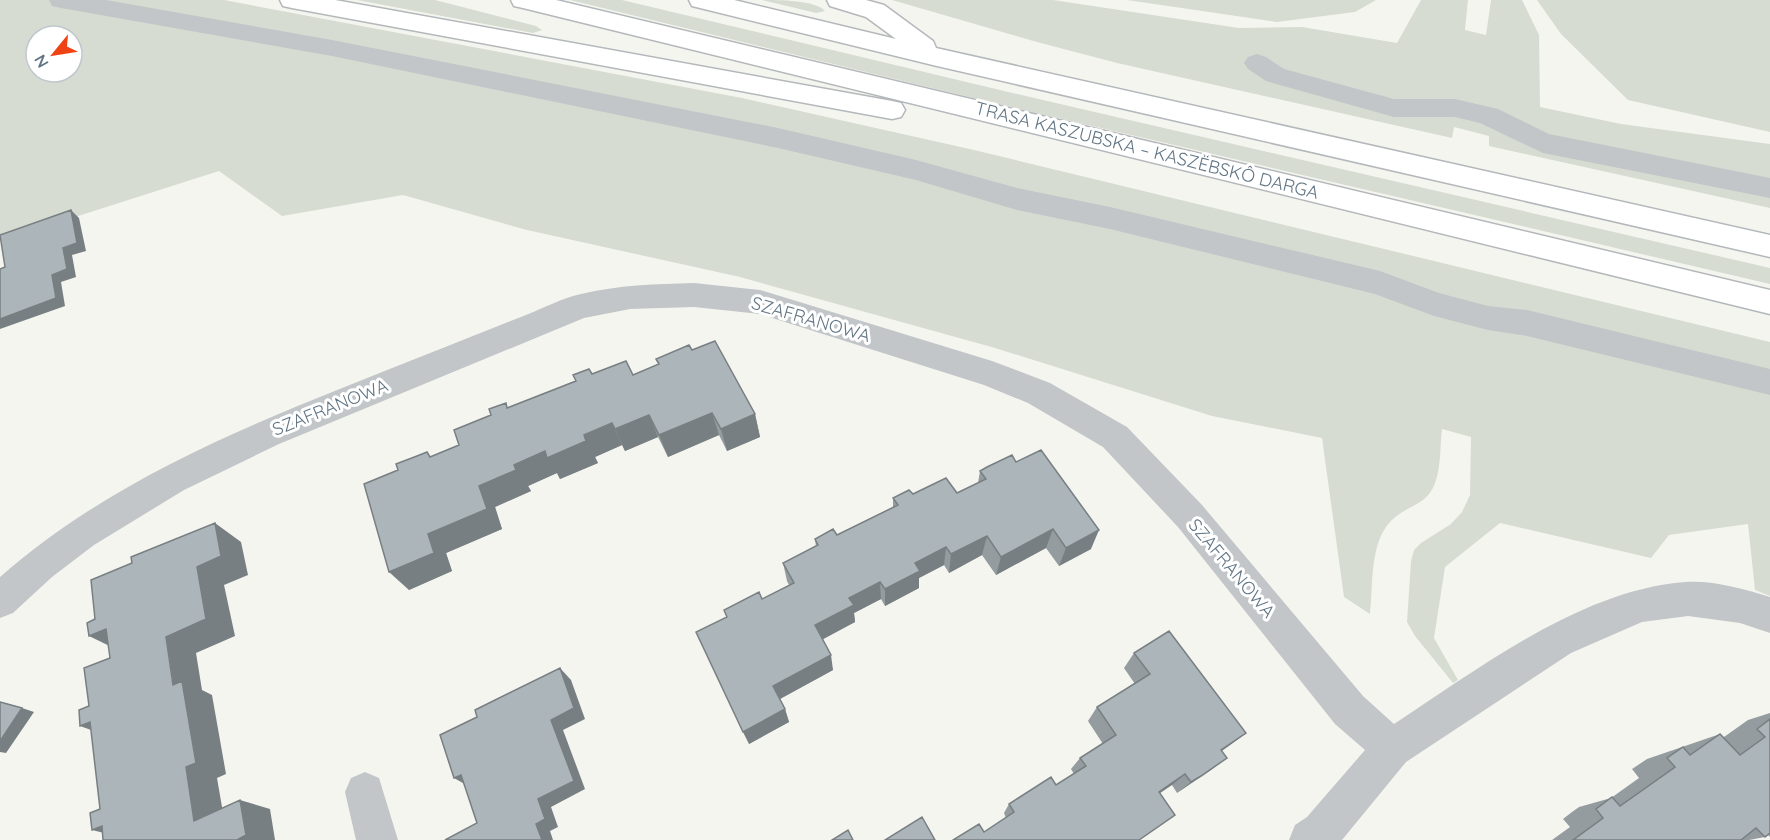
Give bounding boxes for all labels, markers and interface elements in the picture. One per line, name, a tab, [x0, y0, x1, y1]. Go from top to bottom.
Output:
north arrow	[24, 24, 84, 84]
text: N	[29, 51, 53, 72]
street label: TRASA KASZUBSKA – KASZËBSKÔ DARGA	[973, 96, 1321, 204]
street label: SZAFRANOWA	[749, 291, 873, 347]
street label: SZAFRANOWA	[269, 373, 392, 441]
street label: SZAFRANOWA	[1184, 514, 1280, 623]

